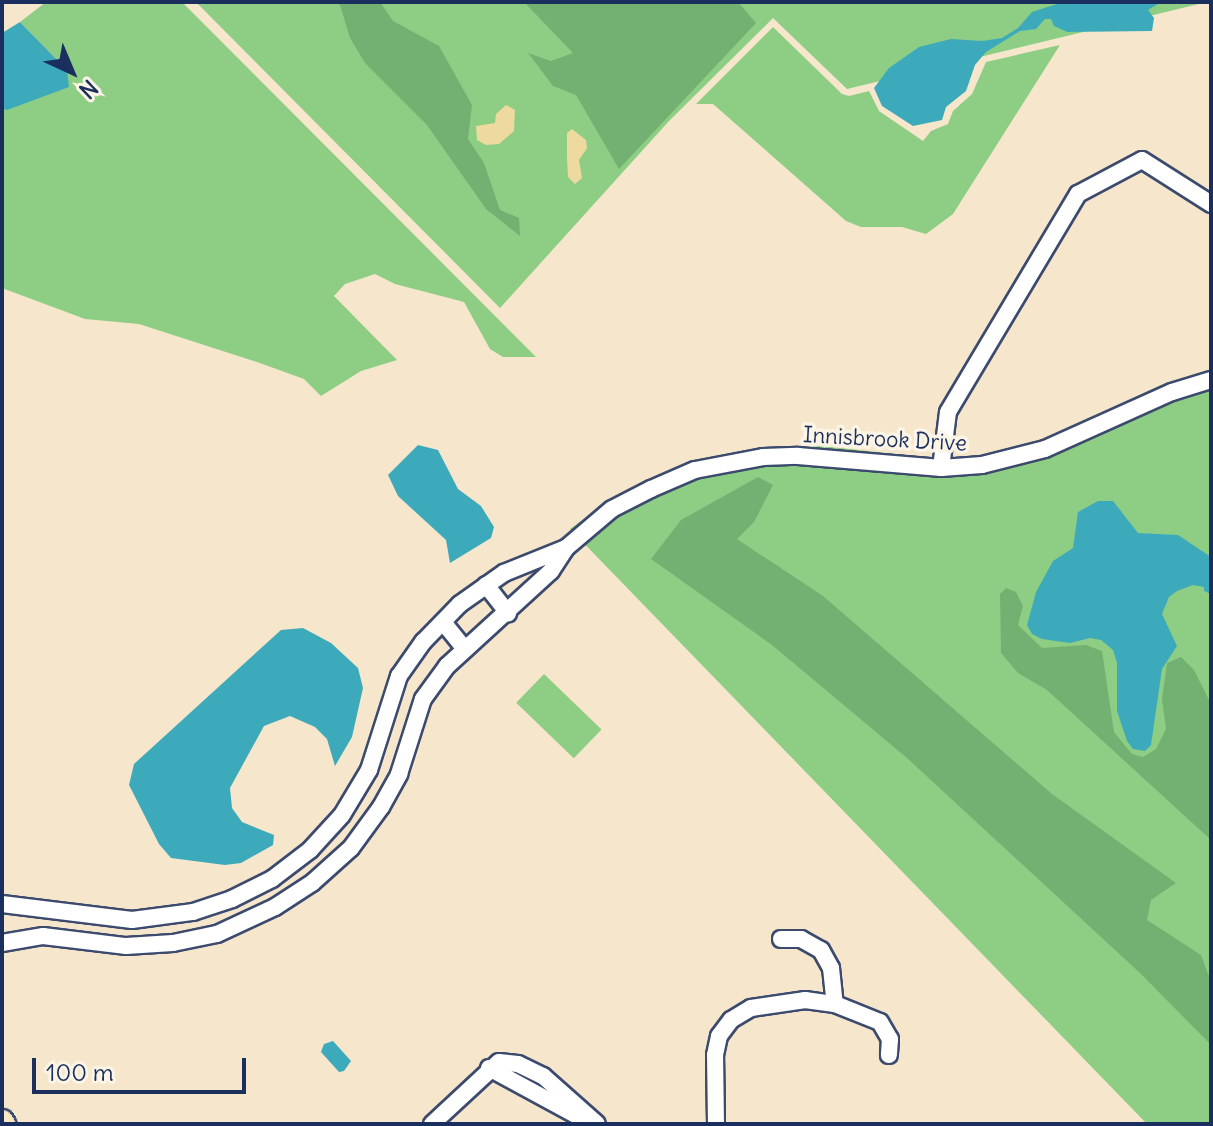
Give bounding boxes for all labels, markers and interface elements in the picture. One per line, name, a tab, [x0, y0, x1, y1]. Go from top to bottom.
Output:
north arrow	[32, 32, 112, 112]
text: N	[73, 74, 104, 105]
street label: Innisbrook Drive	[802, 422, 968, 456]
scale bar	[36, 1042, 250, 1092]
text: 100 m	[46, 1057, 114, 1087]

